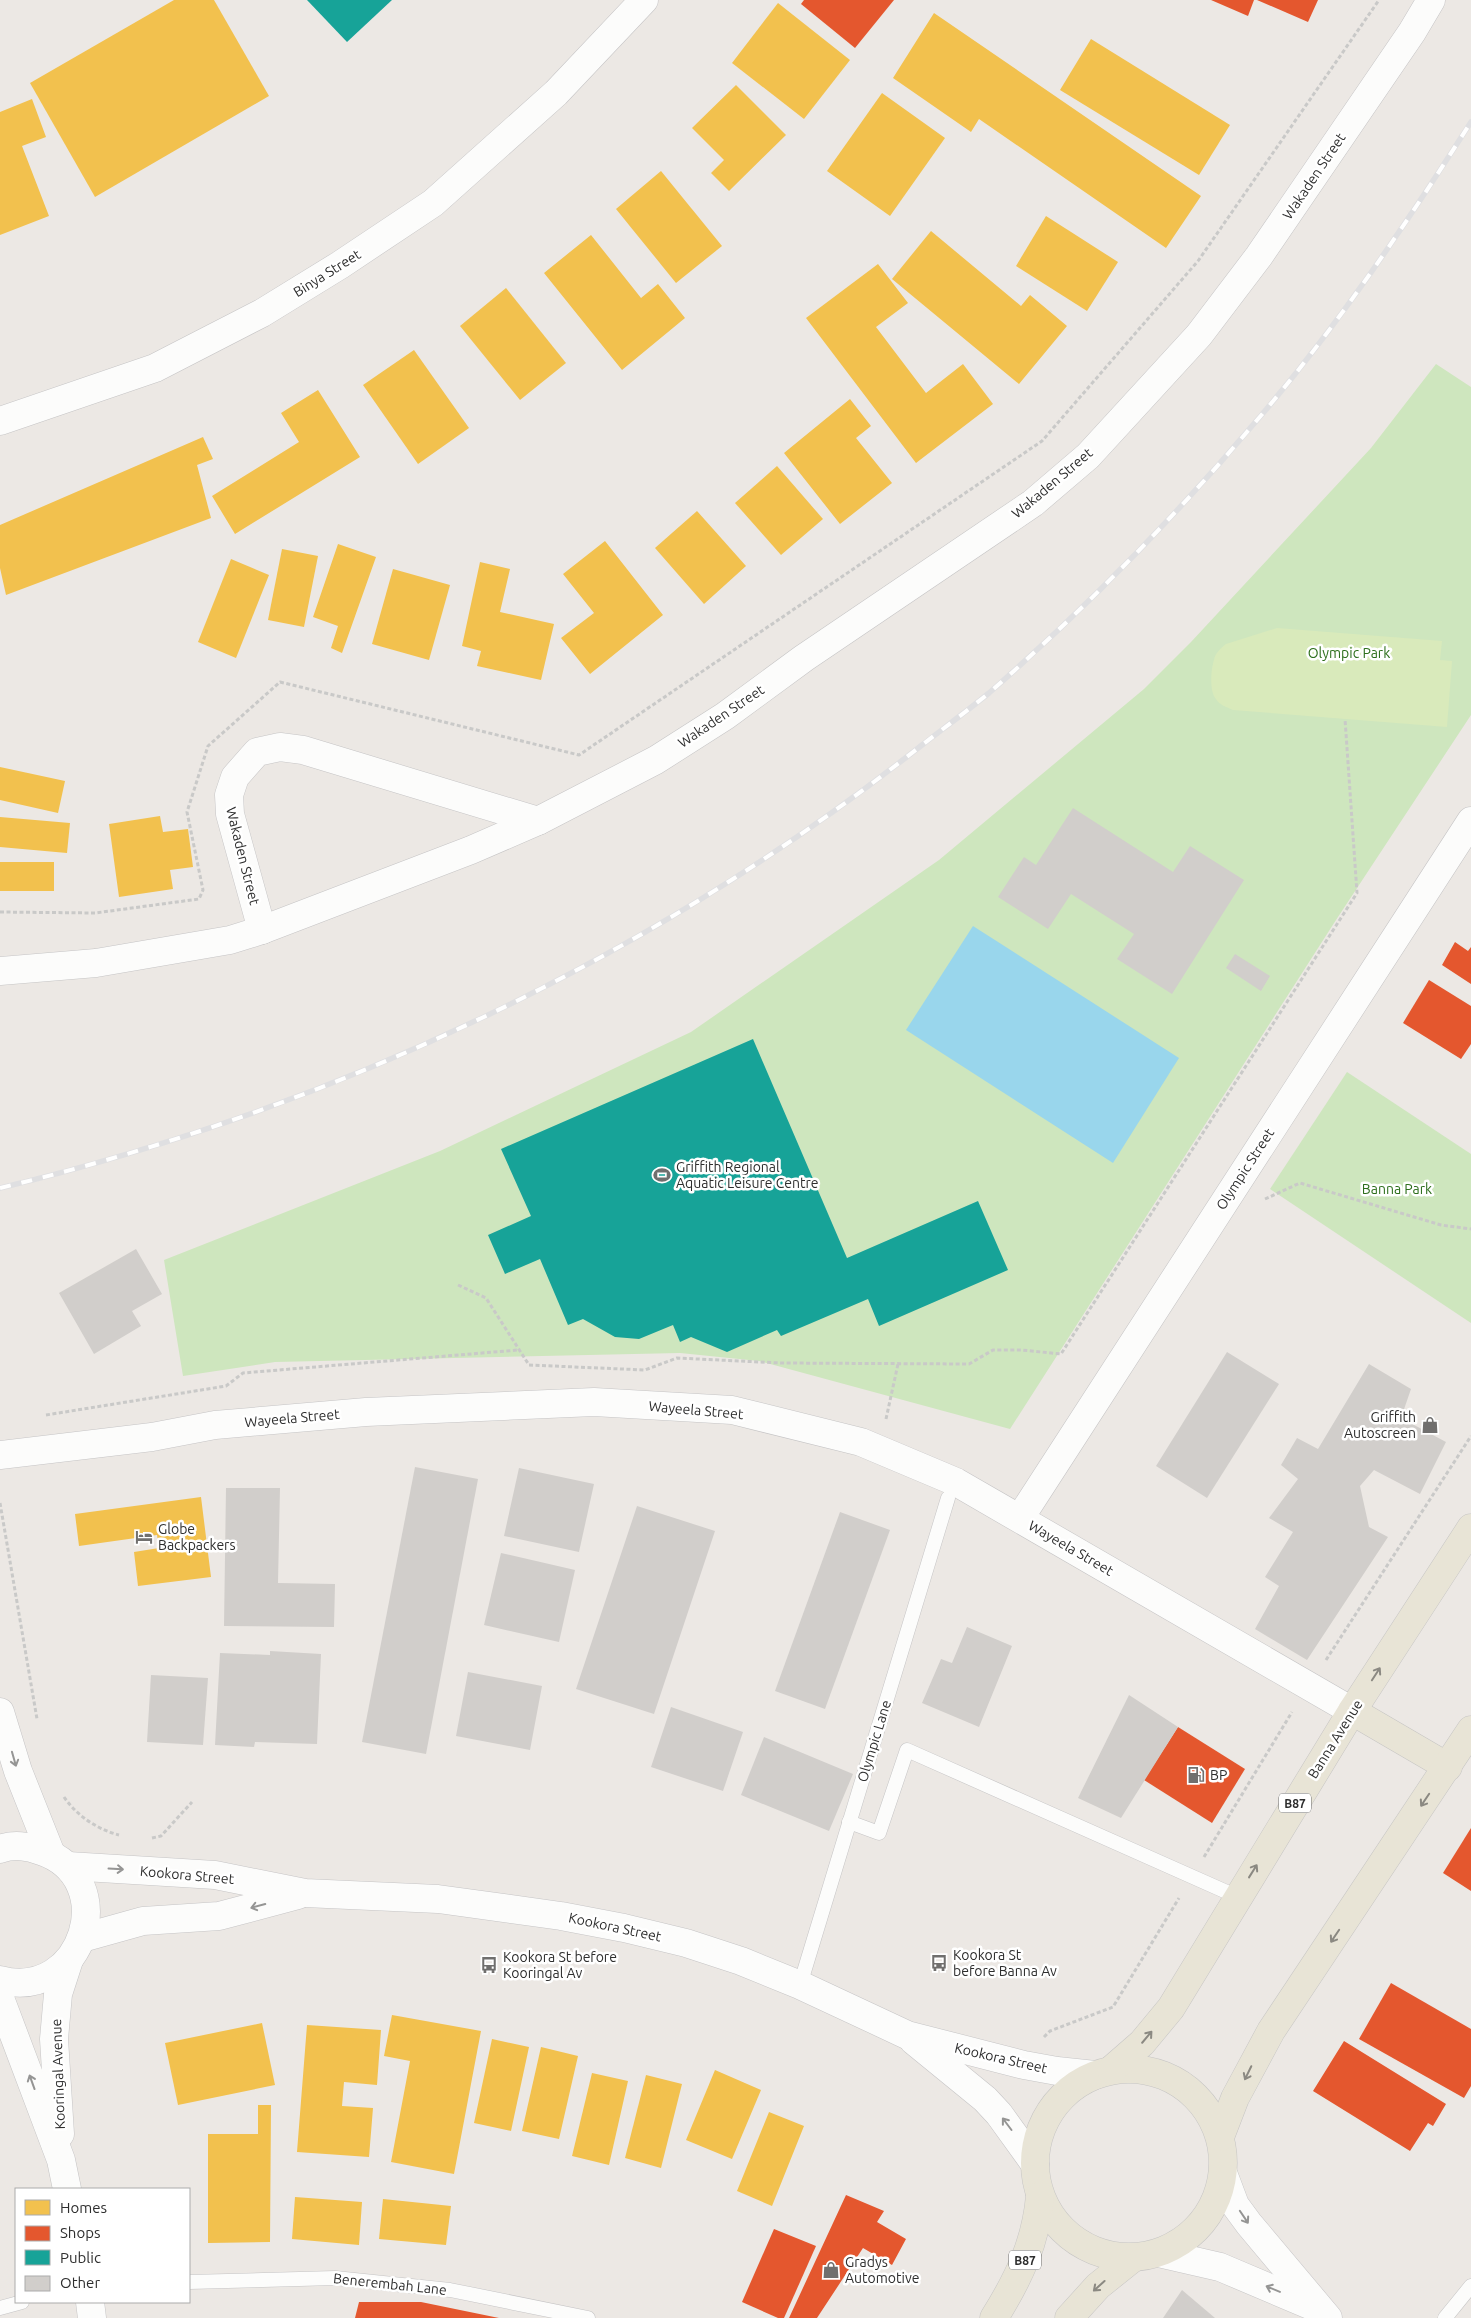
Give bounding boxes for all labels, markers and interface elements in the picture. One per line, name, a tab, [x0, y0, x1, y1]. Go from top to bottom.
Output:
street label: Wakaden Street	[1279, 130, 1349, 222]
street label: Binya Street	[290, 246, 364, 300]
street label: Wakaden Street	[1008, 444, 1096, 521]
park label: Olympic Park	[1308, 645, 1390, 661]
street label: Wakaden Street	[675, 681, 767, 751]
street label: Wakaden Street	[223, 805, 263, 907]
street label: Olympic Street	[1213, 1125, 1278, 1213]
place label: Griffith Regional Aquatic Leisure Centre	[676, 1159, 818, 1191]
sports icon: Griffith Regional Aquatic Leisure Centre	[652, 1165, 672, 1185]
park label: Banna Park	[1362, 1181, 1432, 1197]
street label: Wayeela Street	[648, 1398, 745, 1422]
street label: Wayeela Street	[244, 1406, 341, 1430]
place label: Griffith Autoscreen	[1344, 1409, 1416, 1441]
shop icon: Griffith Autoscreen	[1420, 1415, 1440, 1435]
street label: Wayeela Street	[1026, 1517, 1117, 1579]
place label: Globe Backpackers	[158, 1521, 236, 1553]
hotel icon: Globe Backpackers	[134, 1527, 154, 1547]
one-way arrow	[1371, 1667, 1381, 1681]
street label: Banna Avenue	[1304, 1697, 1366, 1781]
street label: Olympic Lane	[854, 1698, 894, 1784]
one-way arrow	[10, 1750, 19, 1766]
fuel station icon: BP	[1186, 1765, 1206, 1785]
place label: BP	[1210, 1767, 1227, 1783]
one-way arrow	[1420, 1793, 1430, 1807]
road number: B87	[1279, 1794, 1311, 1812]
street label: Kookora Street	[139, 1863, 235, 1887]
one-way arrow	[108, 1865, 124, 1874]
one-way arrow	[1249, 1865, 1259, 1879]
one-way arrow	[250, 1901, 266, 1911]
street label: Kookora Street	[567, 1909, 663, 1945]
one-way arrow	[1330, 1928, 1340, 1942]
place label: Kookora St before Banna Av	[953, 1947, 1057, 1979]
place label: Kookora St before Kooringal Av	[503, 1949, 617, 1981]
bus stop icon: Kookora St before Banna Av	[929, 1953, 949, 1973]
bus stop icon: Kookora St before Kooringal Av	[479, 1955, 499, 1975]
street label: Kooringal Avenue	[48, 2018, 68, 2130]
one-way arrow	[1141, 2031, 1152, 2044]
street label: Kookora Street	[953, 2040, 1049, 2077]
one-way arrow	[1243, 2065, 1253, 2080]
one-way arrow	[27, 2075, 36, 2090]
one-way arrow	[1001, 2118, 1012, 2131]
legend	[15, 2188, 190, 2303]
text: Homes	[60, 2199, 107, 2216]
one-way arrow	[1239, 2210, 1249, 2224]
text: Shops	[60, 2224, 101, 2241]
text: Public	[60, 2249, 101, 2266]
road number: B87	[1009, 2250, 1041, 2270]
place label: Gradys Automotive	[845, 2254, 919, 2286]
shop icon: Gradys Automotive	[821, 2260, 841, 2280]
street label: Benerembah Lane	[332, 2270, 448, 2298]
text: Other	[60, 2274, 100, 2291]
one-way arrow	[1092, 2280, 1105, 2292]
one-way arrow	[1266, 2284, 1281, 2294]

